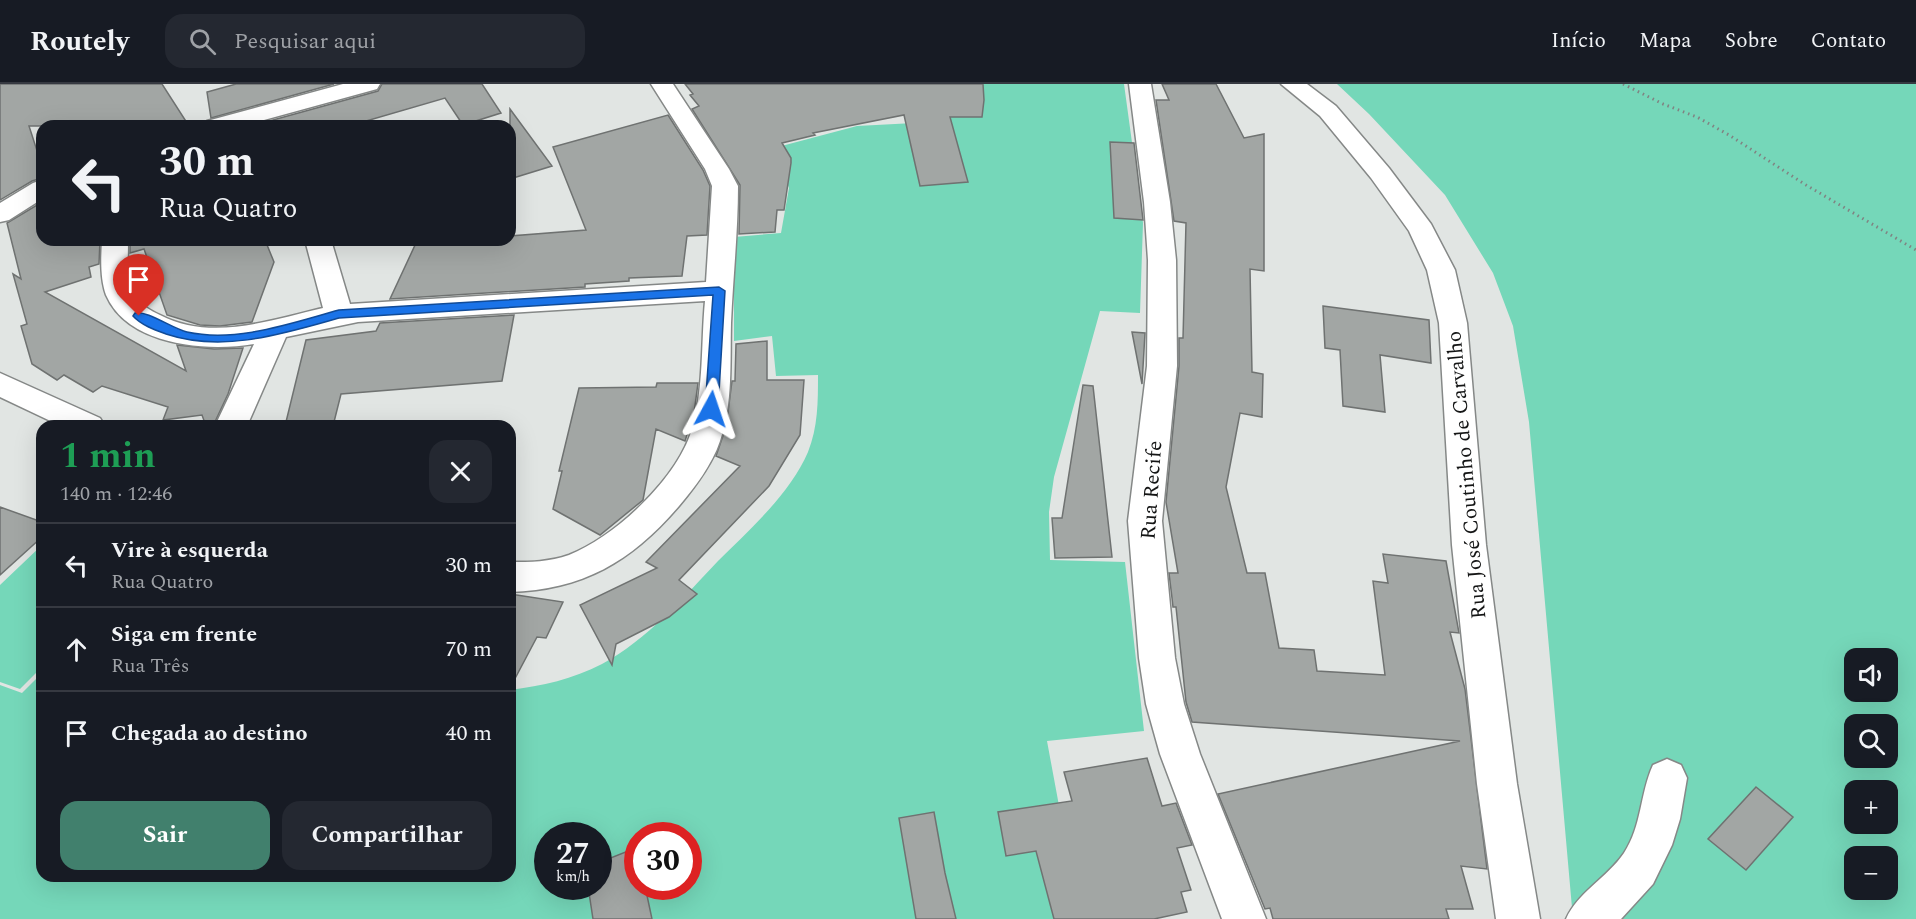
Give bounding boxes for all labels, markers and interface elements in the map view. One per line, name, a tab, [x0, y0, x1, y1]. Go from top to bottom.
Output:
search box	[165, 14, 585, 68]
text: Routely	[30, 20, 129, 63]
icon: search	[186, 25, 219, 58]
text: Pesquisar aqui	[234, 25, 376, 58]
text: Início	[1551, 25, 1606, 57]
text: Mapa	[1639, 25, 1692, 57]
text: Sobre	[1725, 25, 1778, 57]
text: Contato	[1811, 25, 1886, 57]
text: 30 m	[159, 131, 254, 194]
icon: left	[60, 144, 138, 222]
text: Rua Quatro	[159, 188, 297, 230]
pin	[113, 254, 164, 316]
icon: arrive	[122, 263, 155, 296]
street label: Rua José Coutinho de Carvalho	[1438, 329, 1496, 620]
position arrow	[679, 377, 743, 441]
text: 1 min	[60, 429, 156, 484]
street label: Rua Recife	[1133, 439, 1171, 541]
button: close	[429, 440, 492, 503]
text: 140 m · 12:46	[60, 479, 172, 509]
text: Vire à esquerda	[111, 534, 268, 567]
icon: left	[60, 549, 93, 582]
text: 30 m	[446, 549, 492, 582]
text: Rua Quatro	[111, 567, 213, 597]
text: Siga em frente	[111, 618, 257, 651]
icon: ahead	[60, 633, 93, 666]
text: 70 m	[446, 633, 492, 666]
map controls	[1844, 648, 1898, 900]
button: sound	[1844, 648, 1898, 702]
text: Rua Três	[111, 651, 189, 681]
button: search	[1844, 714, 1898, 768]
icon: arrive	[60, 717, 93, 750]
text: Chegada ao destino	[111, 717, 308, 750]
text: 40 m	[446, 717, 492, 750]
button: +	[1844, 780, 1898, 834]
button: Sair	[60, 801, 270, 870]
button: Compartilhar	[282, 801, 492, 870]
speed limit sign: 30	[624, 822, 702, 900]
text: 27	[556, 831, 590, 877]
button: −	[1844, 846, 1898, 900]
text: km/h	[556, 865, 590, 888]

